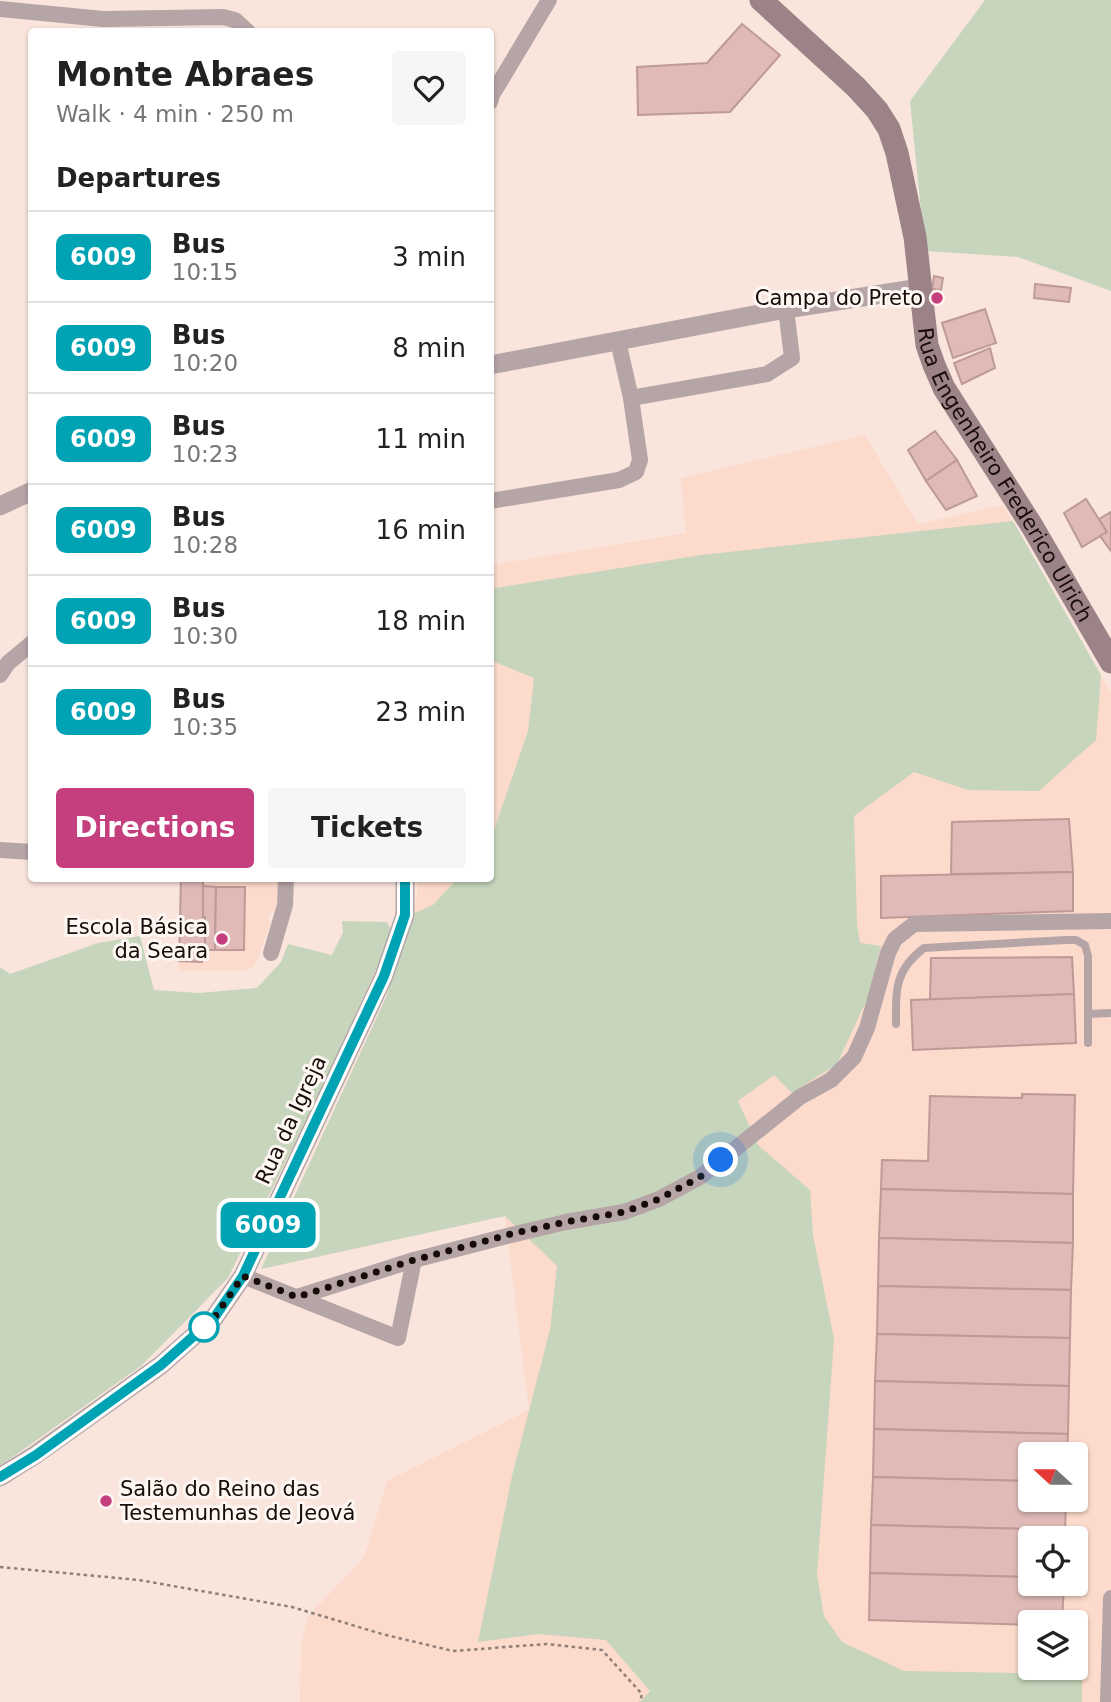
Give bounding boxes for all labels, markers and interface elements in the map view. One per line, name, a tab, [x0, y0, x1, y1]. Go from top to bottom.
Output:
button: heart	[392, 51, 466, 125]
text: Monte Abraes	[56, 55, 314, 94]
text: Walk · 4 min · 250 m	[56, 101, 294, 127]
text: Departures	[56, 163, 221, 193]
text: Bus	[172, 229, 226, 259]
text: 3 min	[392, 242, 466, 272]
text: 6009	[70, 243, 137, 271]
text: 10:15	[172, 259, 238, 285]
place label: Campa do Preto	[755, 286, 923, 310]
marker: Campa do Preto	[929, 290, 945, 306]
text: Bus	[172, 320, 226, 350]
street label: Rua Engenheiro Frederico Ulrich	[913, 326, 1097, 626]
text: 8 min	[392, 333, 466, 363]
text: 6009	[70, 334, 137, 362]
text: 10:20	[172, 350, 238, 376]
text: Bus	[172, 411, 226, 441]
text: 11 min	[376, 424, 466, 454]
text: 6009	[70, 425, 137, 453]
text: 10:23	[172, 441, 238, 467]
text: Bus	[172, 502, 226, 532]
text: 16 min	[376, 515, 466, 545]
text: 6009	[70, 516, 137, 544]
text: 10:28	[172, 532, 238, 558]
text: Bus	[172, 593, 226, 623]
text: 18 min	[376, 606, 466, 636]
text: 6009	[70, 607, 137, 635]
text: 10:30	[172, 623, 238, 649]
text: Bus	[172, 684, 226, 714]
text: 23 min	[376, 697, 466, 727]
text: 6009	[70, 698, 137, 726]
text: 10:35	[172, 714, 238, 740]
button: Directions	[56, 788, 254, 868]
button: Tickets	[268, 788, 466, 868]
place label: Escola Básica da Seara	[66, 915, 208, 963]
marker: Escola Básica da Seara	[214, 931, 230, 947]
street label: Rua da Igreja	[251, 1052, 331, 1188]
your location	[703, 1142, 738, 1177]
line badge: 6009	[219, 1202, 317, 1248]
text: 6009	[235, 1211, 301, 1239]
unlabelled marker	[189, 1312, 219, 1342]
north arrow	[1018, 1442, 1088, 1512]
map controls	[1018, 1442, 1088, 1680]
place label: Salão do Reino das Testemunhas de Jeová	[119, 1477, 355, 1525]
marker: Salão do Reino das Testemunhas de Jeová	[98, 1493, 114, 1509]
button: locate	[1018, 1526, 1088, 1596]
button: layers	[1018, 1610, 1088, 1680]

